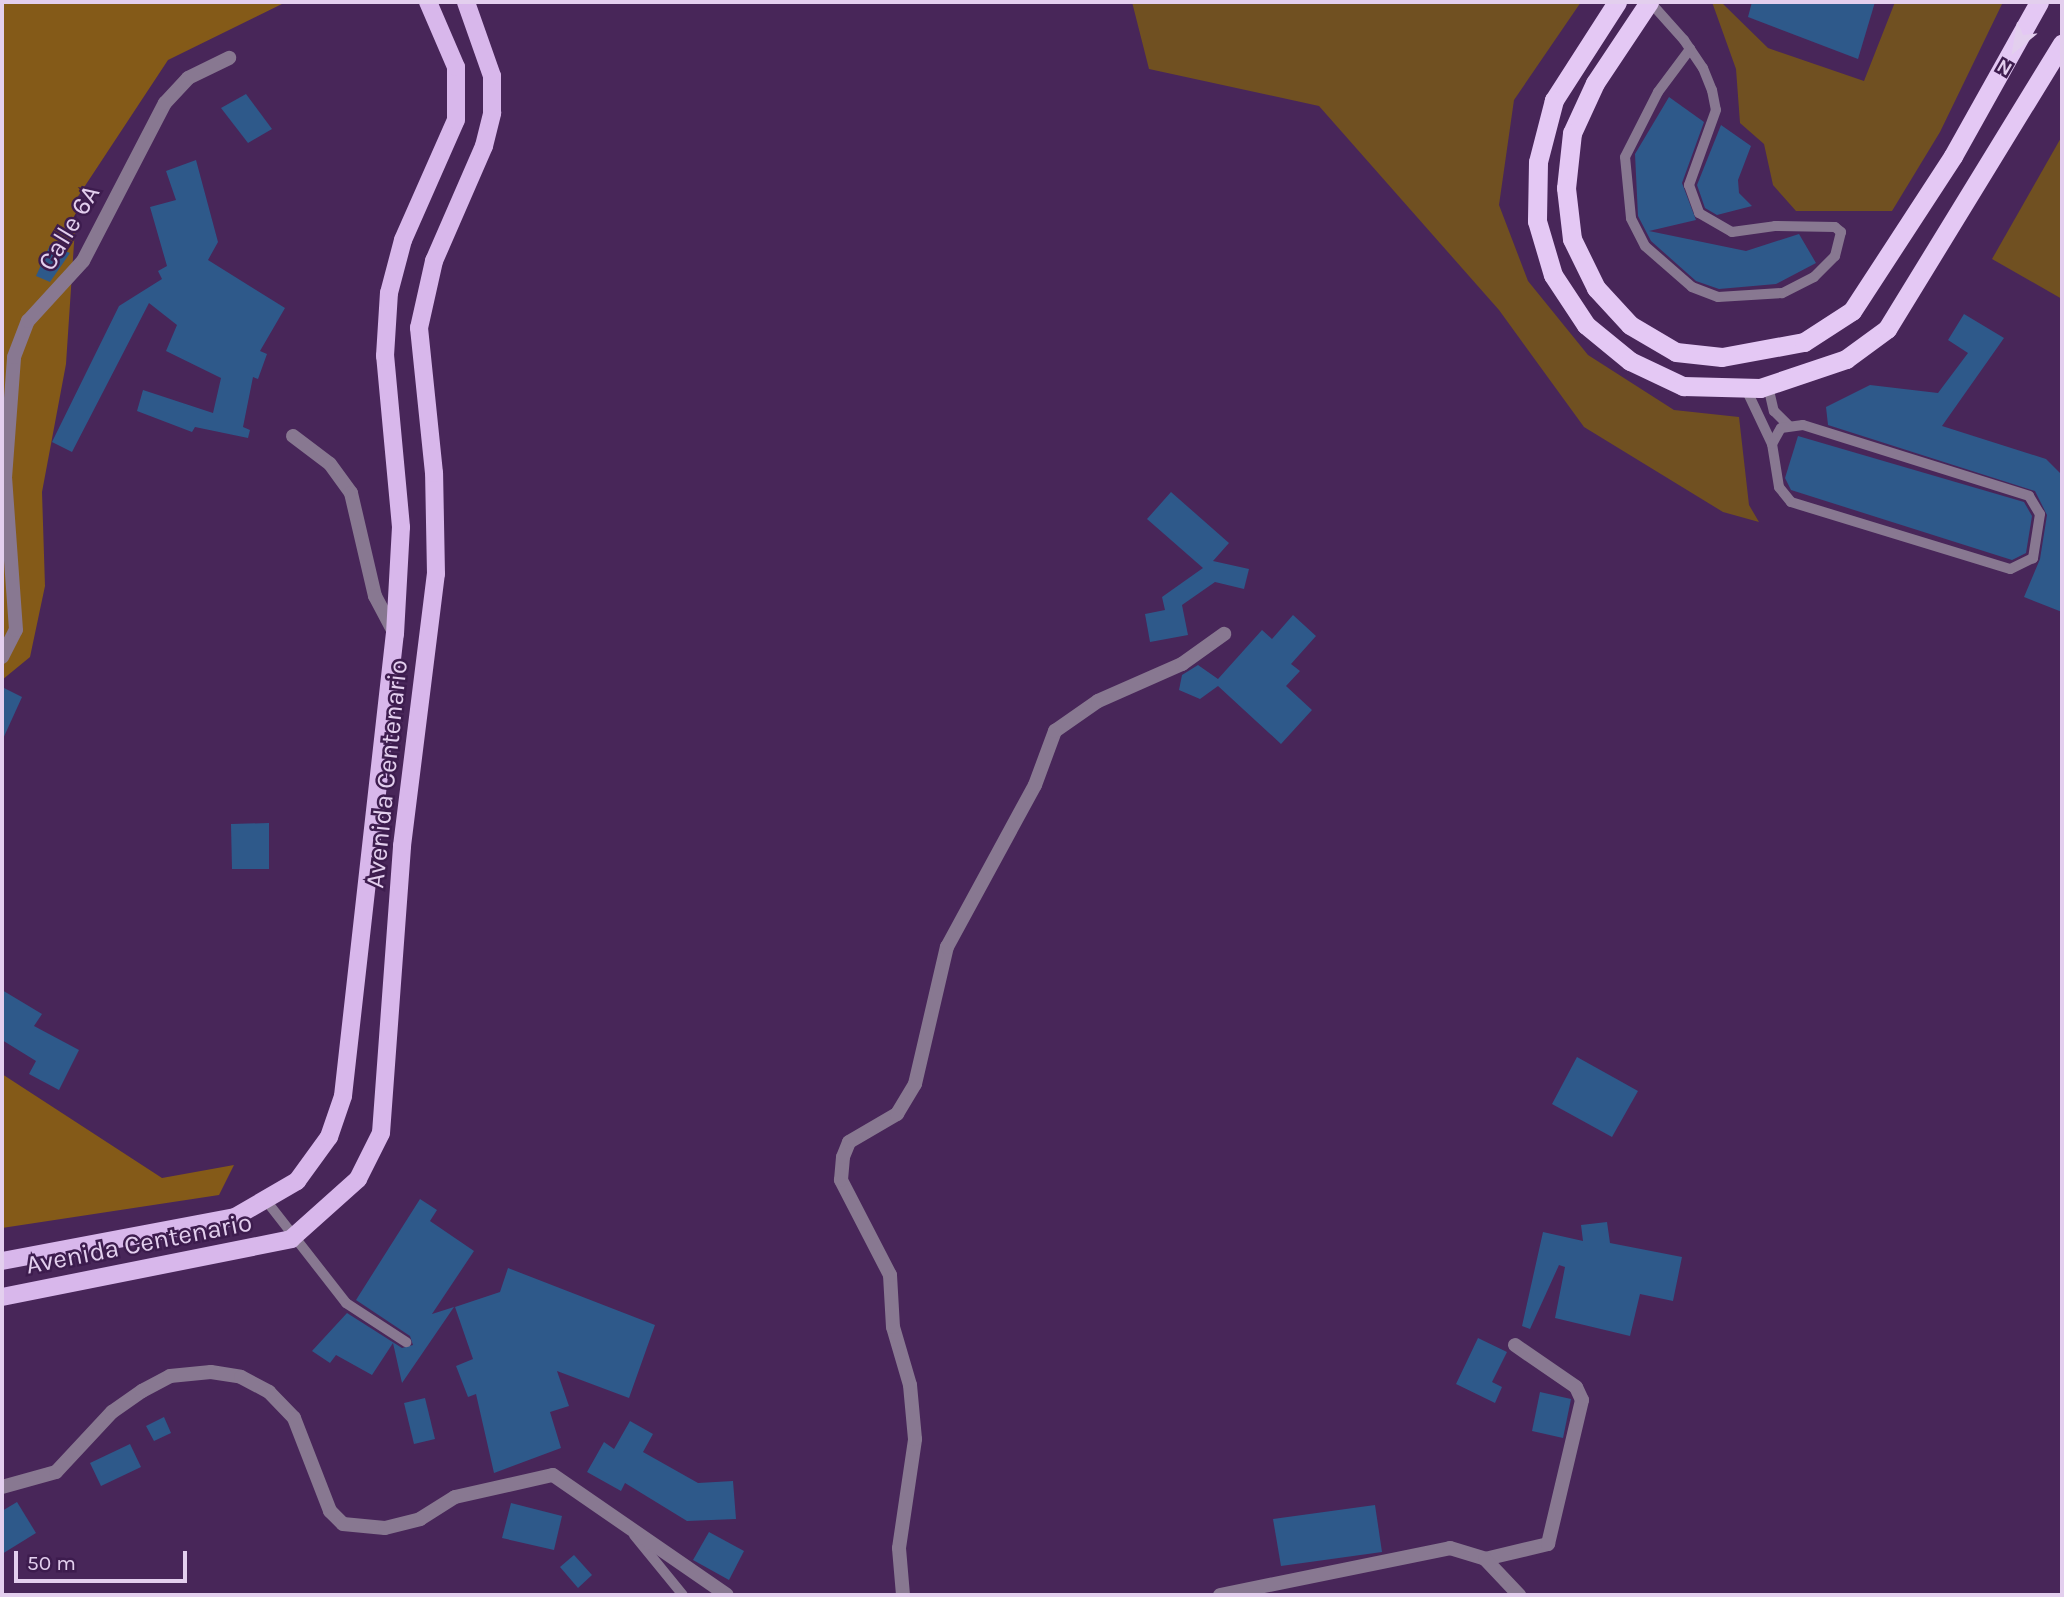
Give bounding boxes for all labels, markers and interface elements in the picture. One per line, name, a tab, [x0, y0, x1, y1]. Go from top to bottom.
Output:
north arrow	[1980, 14, 2050, 84]
text: N	[1993, 54, 2016, 80]
street label: Calle 6A	[31, 180, 107, 276]
street label: Avenida Centenario	[359, 658, 415, 890]
street label: Avenida Centenario	[23, 1207, 255, 1281]
scale bar	[18, 1538, 191, 1582]
text: 50 m	[27, 1551, 76, 1575]

